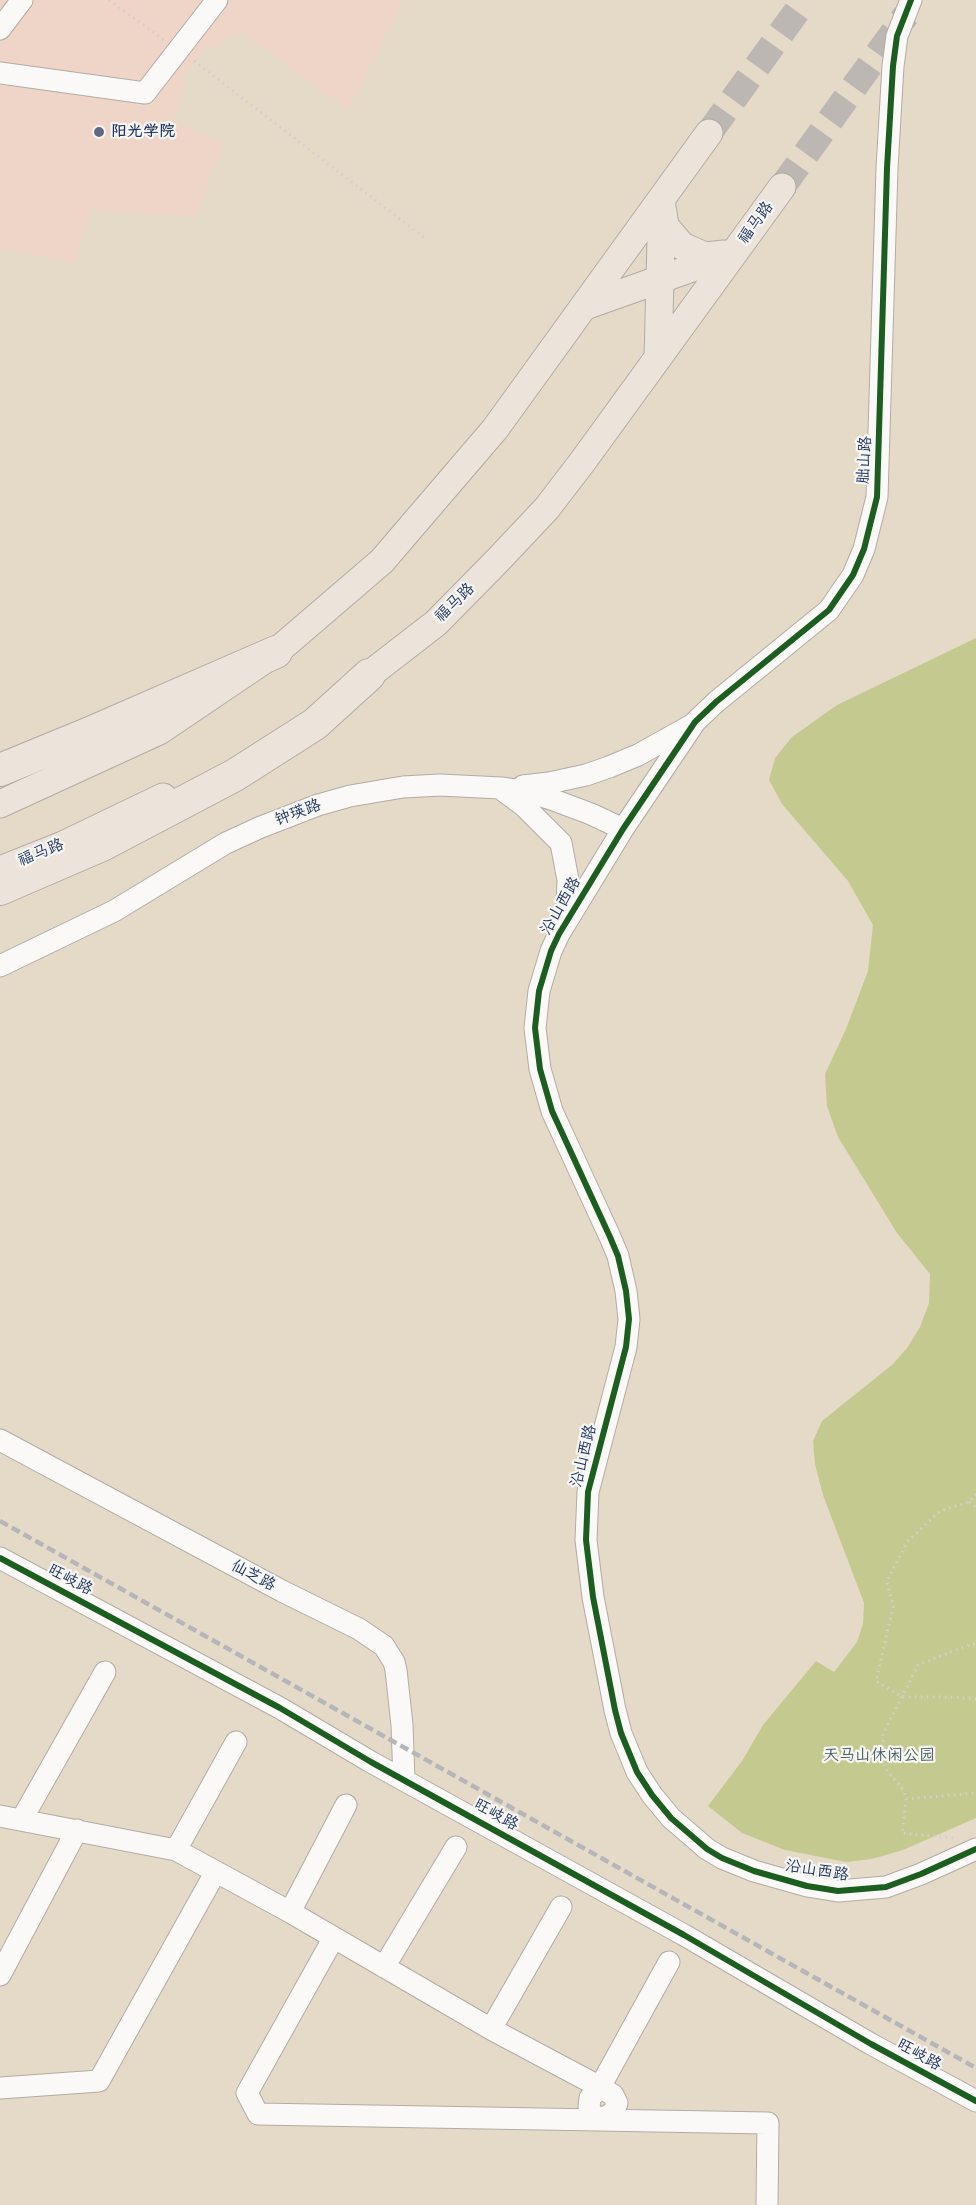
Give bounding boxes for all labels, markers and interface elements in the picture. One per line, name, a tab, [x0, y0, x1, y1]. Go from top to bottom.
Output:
place label: 阳光学院	[111, 122, 175, 142]
marker: 阳光学院	[92, 125, 106, 139]
street label: 福马路	[734, 198, 778, 248]
street label: 胐山路	[854, 436, 876, 484]
street label: 福马路	[431, 579, 479, 627]
street label: 钟瑛路	[272, 796, 324, 830]
street label: 福马路	[15, 835, 67, 871]
street label: 沿山西路	[537, 873, 585, 939]
street label: 沿山西路	[567, 1423, 601, 1489]
street label: 仙芝路	[227, 1556, 279, 1596]
street label: 旺岐路	[44, 1560, 96, 1600]
park label: 天马山休闲公园	[823, 1746, 935, 1766]
street label: 旺岐路	[470, 1795, 522, 1835]
street label: 沿山西路	[784, 1857, 850, 1885]
street label: 旺岐路	[893, 2035, 945, 2075]

